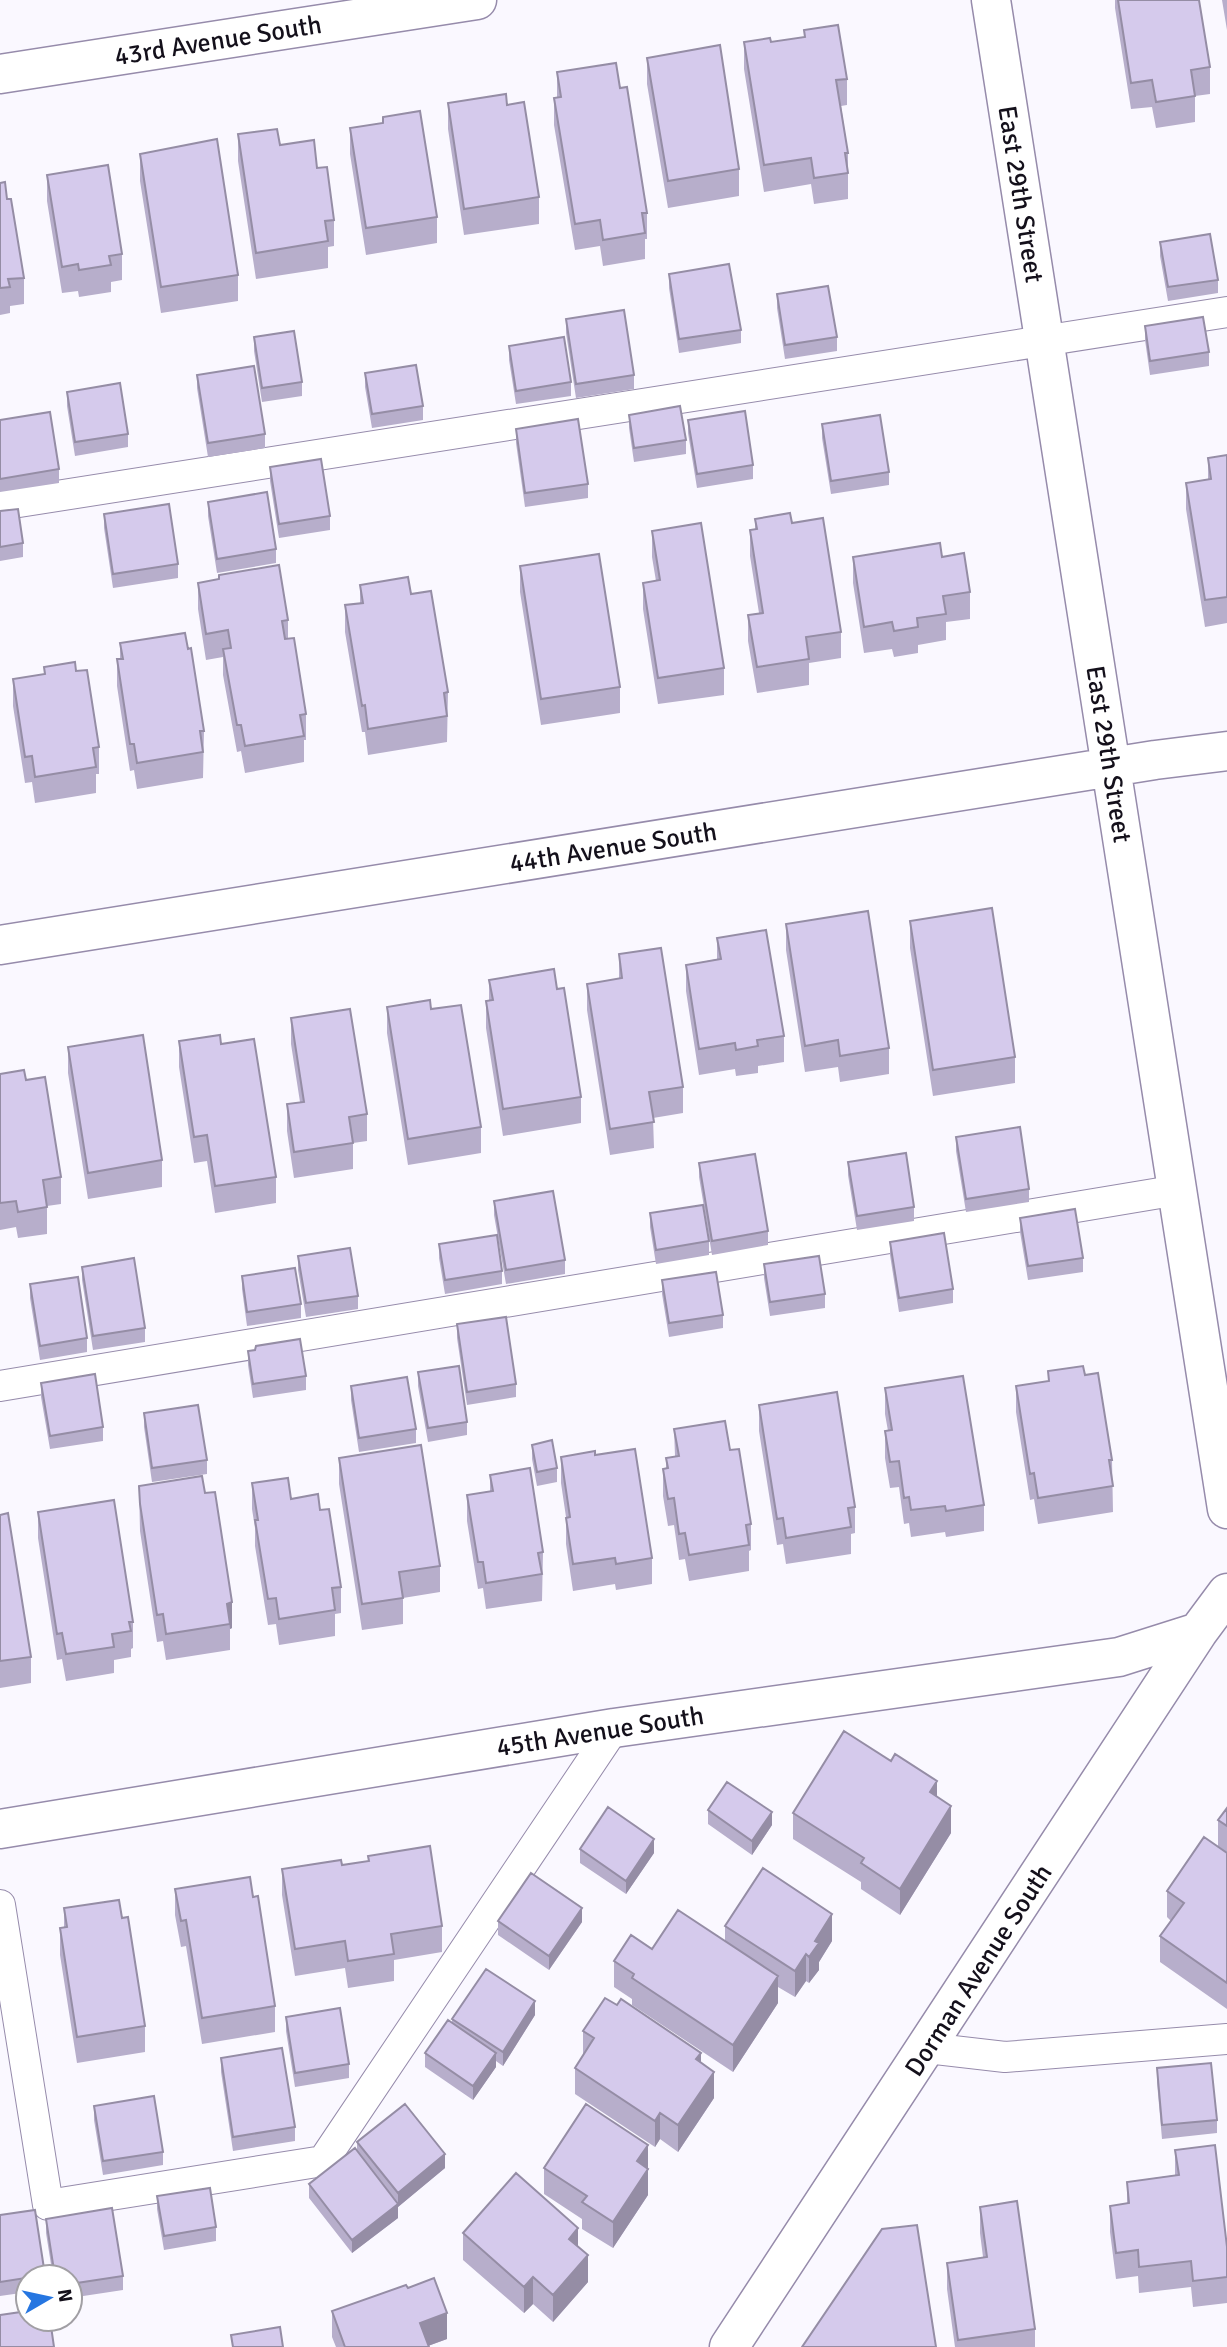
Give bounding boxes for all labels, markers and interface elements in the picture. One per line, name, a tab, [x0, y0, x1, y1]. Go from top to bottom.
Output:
street label: 43rd Avenue South	[112, 9, 324, 73]
street label: East 29th Street	[990, 103, 1050, 285]
street label: East 29th Street	[1078, 663, 1138, 845]
street label: 44th Avenue South	[507, 816, 719, 880]
street label: 45th Avenue South	[494, 1700, 706, 1764]
street label: Dorman Avenue South	[898, 1859, 1059, 2083]
north arrow	[14, 2263, 84, 2333]
text: N	[52, 2287, 78, 2304]

